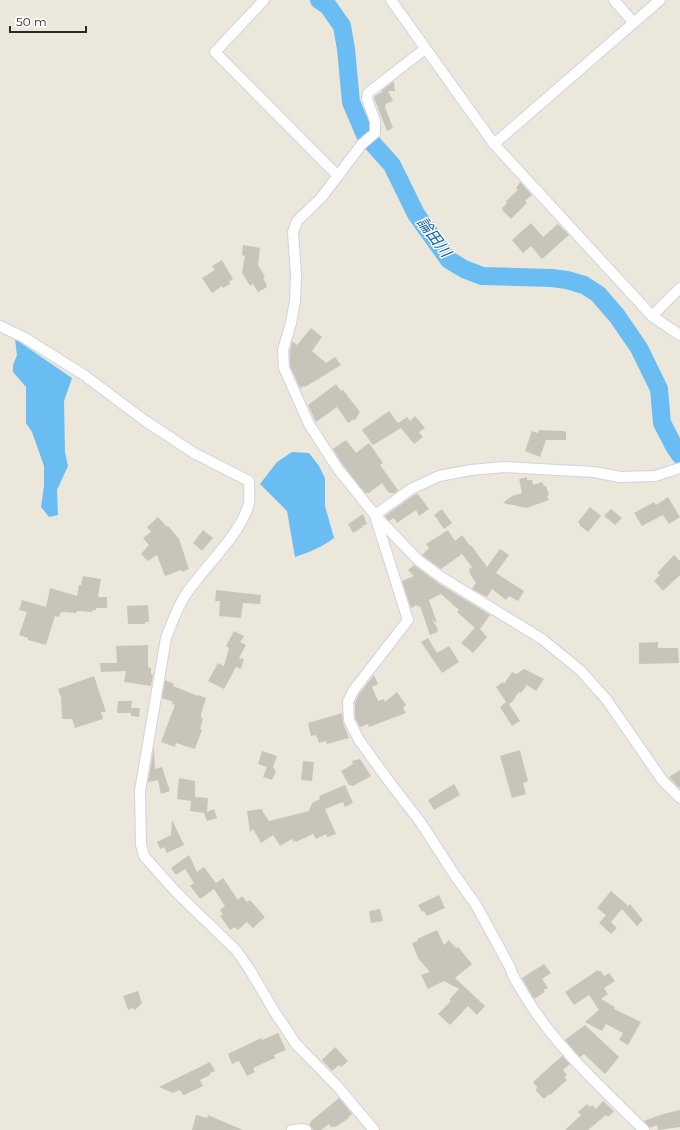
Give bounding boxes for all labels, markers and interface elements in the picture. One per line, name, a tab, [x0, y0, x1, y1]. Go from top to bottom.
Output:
scale bar	[10, 8, 86, 34]
text: 50 m	[16, 14, 47, 29]
water label: 論田川	[413, 213, 457, 262]

